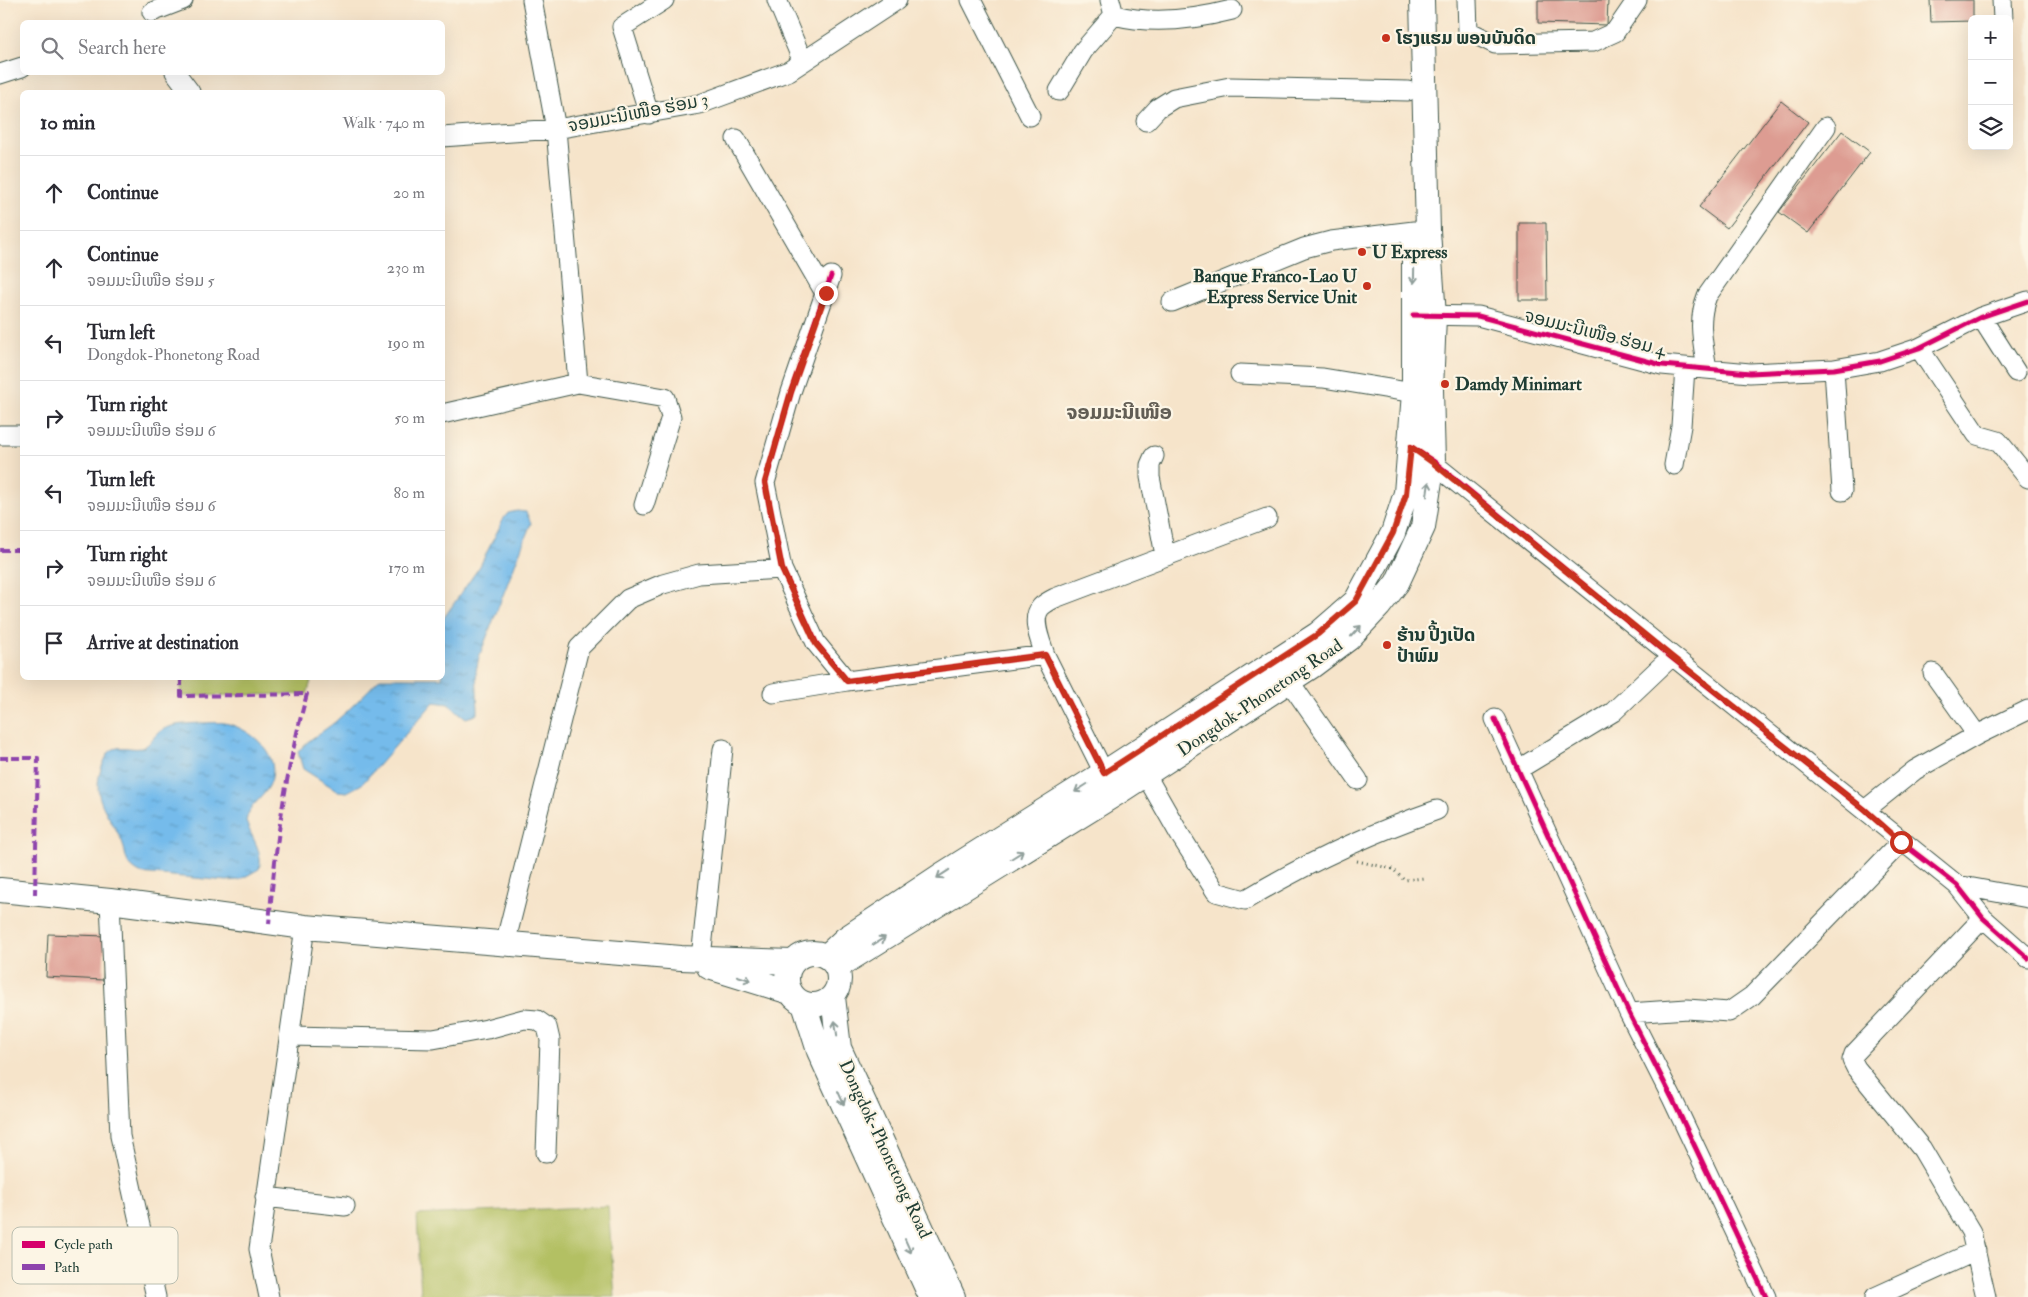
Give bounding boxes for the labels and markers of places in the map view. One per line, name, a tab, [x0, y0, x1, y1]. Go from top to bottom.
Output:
place label: ໂຮງແຮມ ພອນບັນດິດ	[1395, 27, 1536, 50]
marker: ໂຮງແຮມ ພອນບັນດິດ	[1380, 32, 1392, 44]
place label: U Express	[1372, 241, 1447, 264]
marker: U Express	[1356, 246, 1368, 258]
place label: Banque Franco-Lao U Express Service Unit	[1193, 265, 1358, 309]
marker: Banque Franco-Lao U Express Service Unit	[1361, 280, 1373, 292]
place label: Damdy Minimart	[1455, 373, 1582, 396]
marker: Damdy Minimart	[1439, 378, 1451, 390]
place label: ຮ້ານ ປີ້ງເປັດ ປ້າພົມ	[1397, 620, 1475, 668]
marker: ຮ້ານ ປີ້ງເປັດ ປ້າພົມ	[1381, 639, 1393, 651]

